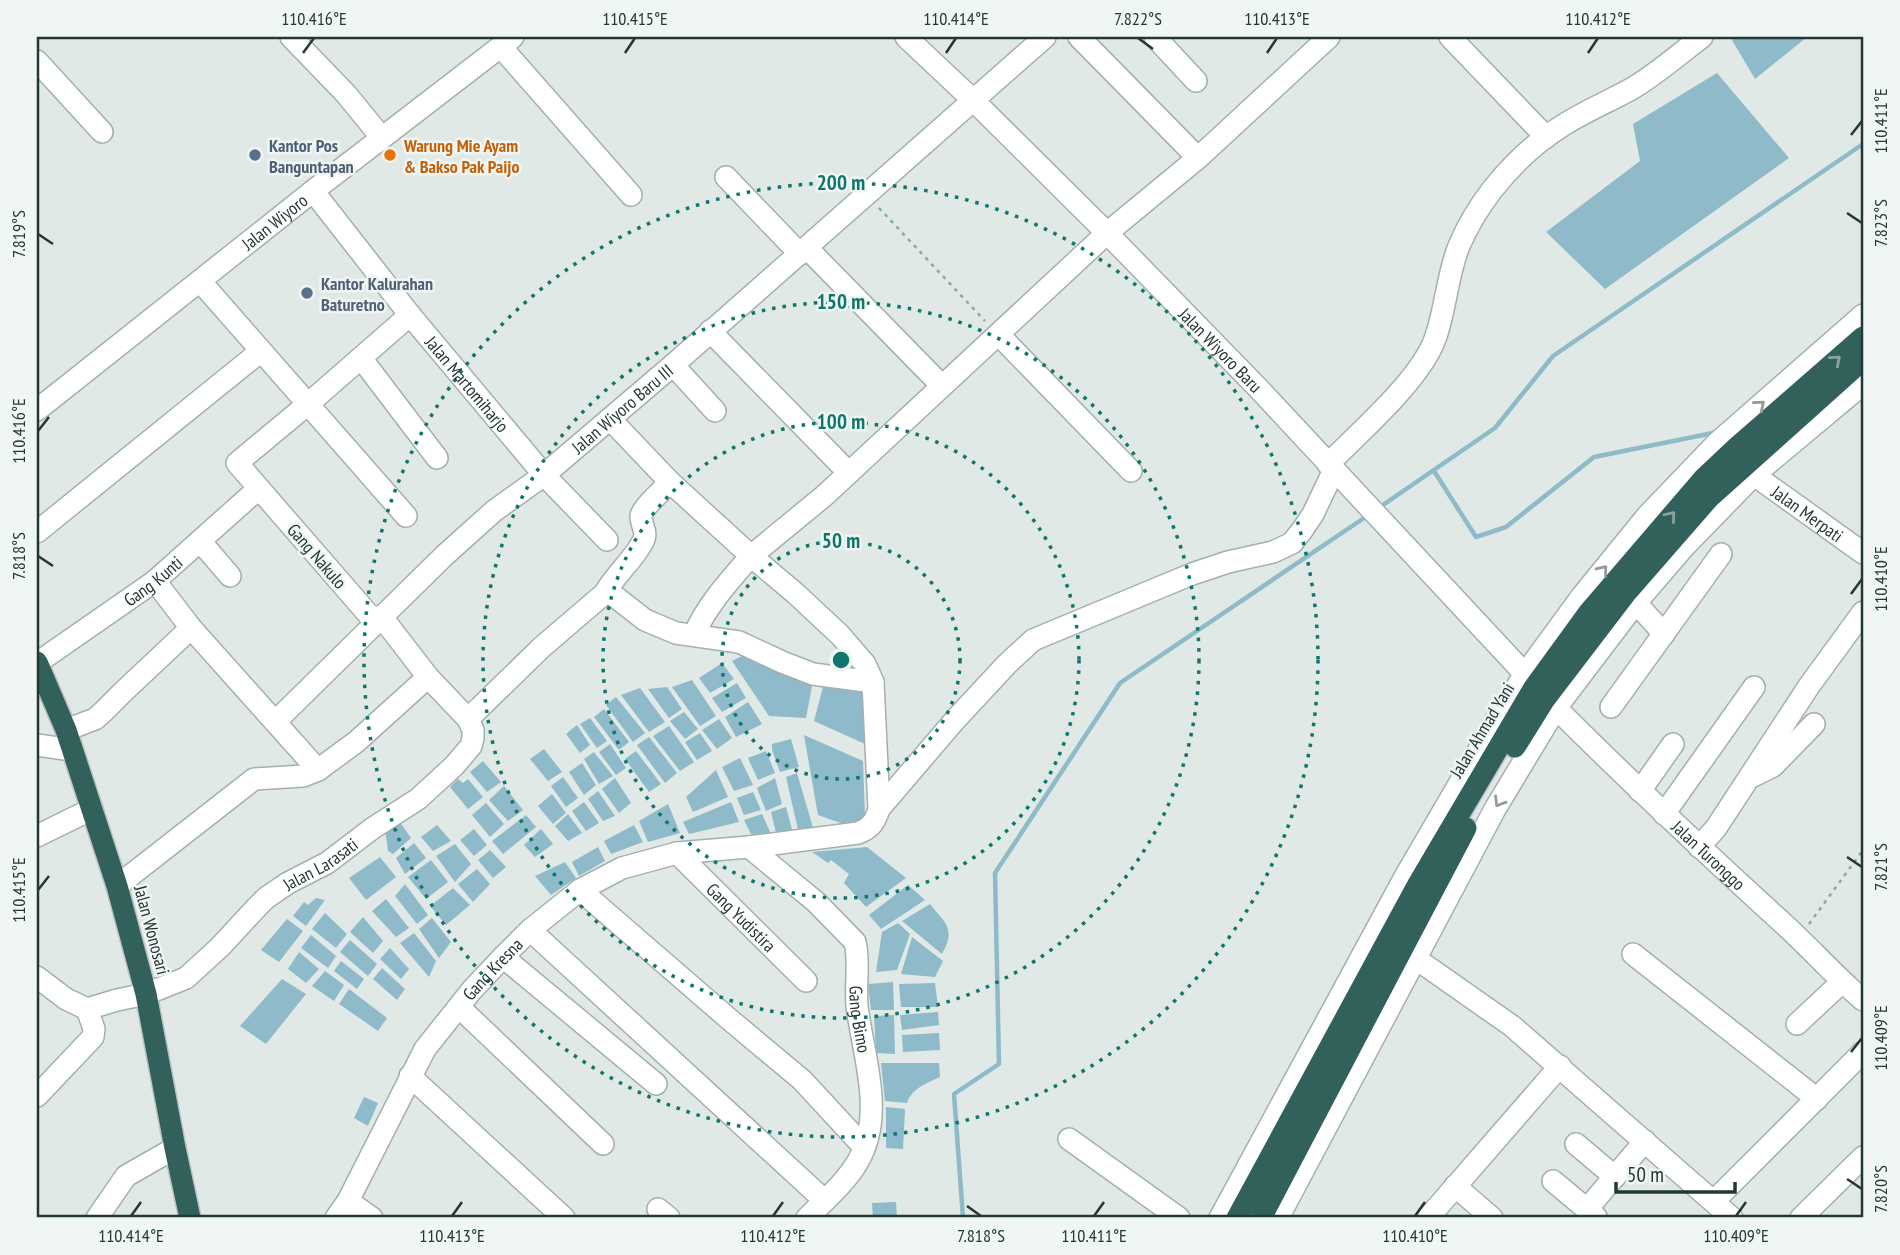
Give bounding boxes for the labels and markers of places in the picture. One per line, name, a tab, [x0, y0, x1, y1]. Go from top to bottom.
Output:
place label: Kantor Pos Banguntapan	[269, 134, 354, 178]
place label: Warung Mie Ayam & Bakso Pak Paijo	[403, 134, 519, 178]
marker: Kantor Pos Banguntapan	[247, 147, 263, 163]
marker: Warung Mie Ayam & Bakso Pak Paijo	[382, 147, 398, 163]
place label: Kantor Kalurahan Baturetno	[321, 272, 433, 316]
marker: Kantor Kalurahan Baturetno	[299, 285, 315, 301]
centre of rings	[829, 648, 853, 672]

